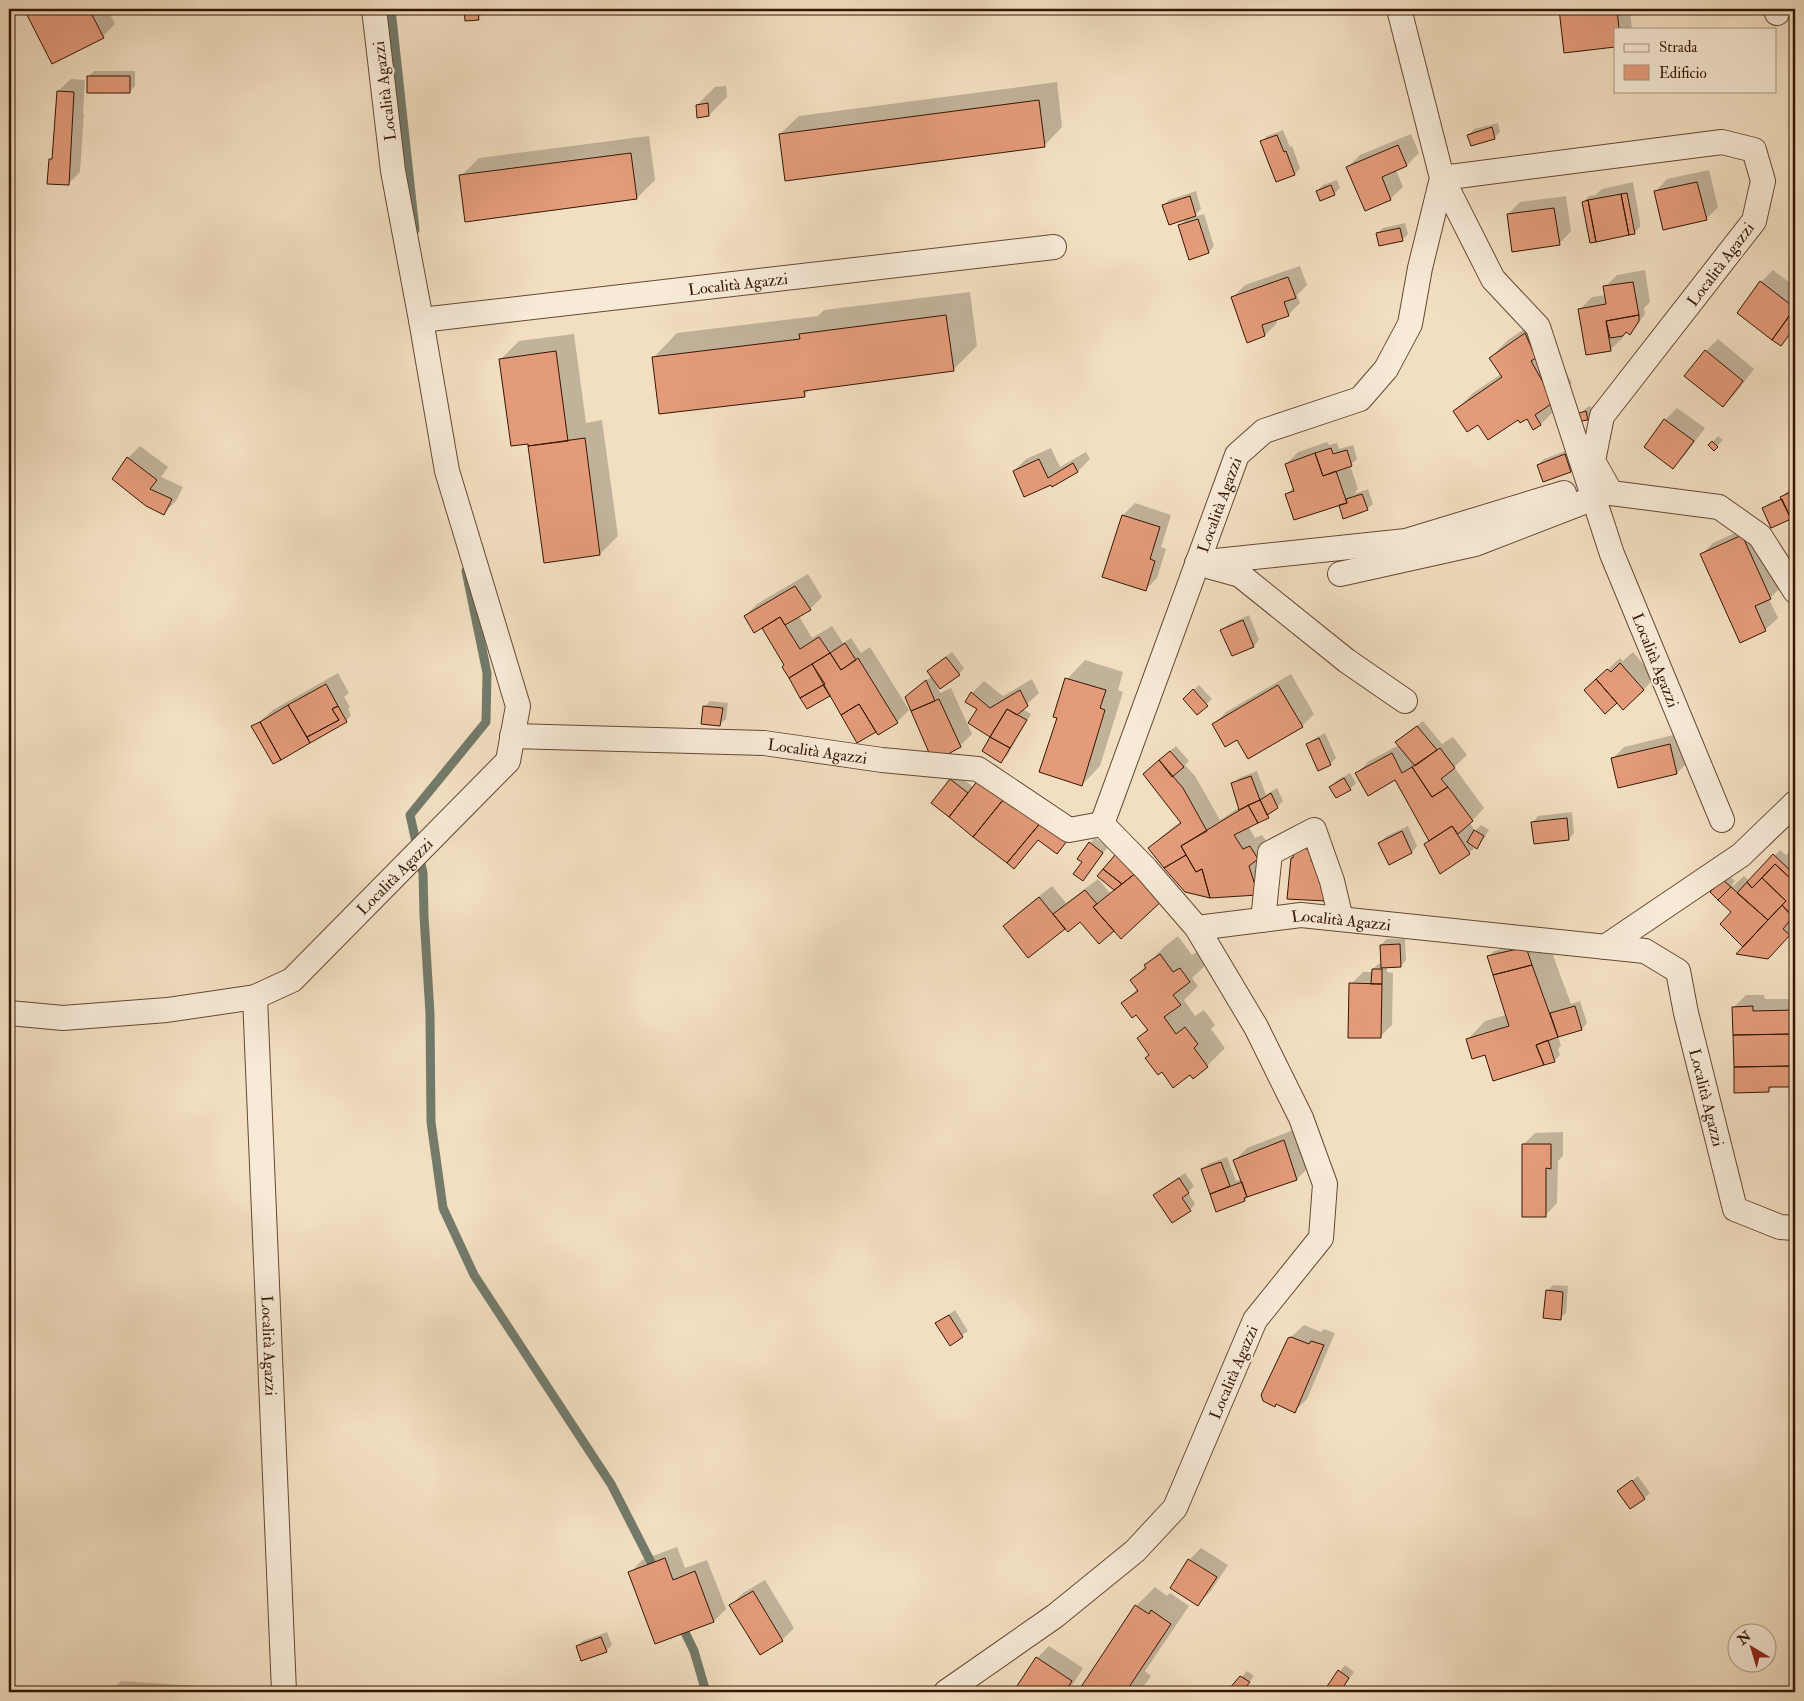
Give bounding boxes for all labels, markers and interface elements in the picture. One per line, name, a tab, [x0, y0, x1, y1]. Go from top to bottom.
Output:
legend	[1614, 28, 1776, 92]
text: Strada	[1659, 38, 1698, 57]
street label: Località Agazzi	[369, 40, 401, 142]
text: Edificio	[1659, 64, 1707, 83]
street label: Località Agazzi	[1683, 219, 1759, 311]
street label: Località Agazzi	[687, 269, 789, 300]
street label: Località Agazzi	[1193, 455, 1246, 556]
street label: Località Agazzi	[1627, 610, 1683, 711]
street label: Località Agazzi	[766, 735, 868, 769]
street label: Località Agazzi	[353, 834, 437, 920]
street label: Località Agazzi	[1290, 906, 1392, 935]
street label: Località Agazzi	[1684, 1047, 1728, 1149]
street label: Località Agazzi	[256, 1295, 281, 1396]
street label: Località Agazzi	[1205, 1322, 1263, 1422]
north arrow	[1726, 1624, 1776, 1674]
text: N	[1733, 1627, 1755, 1649]

